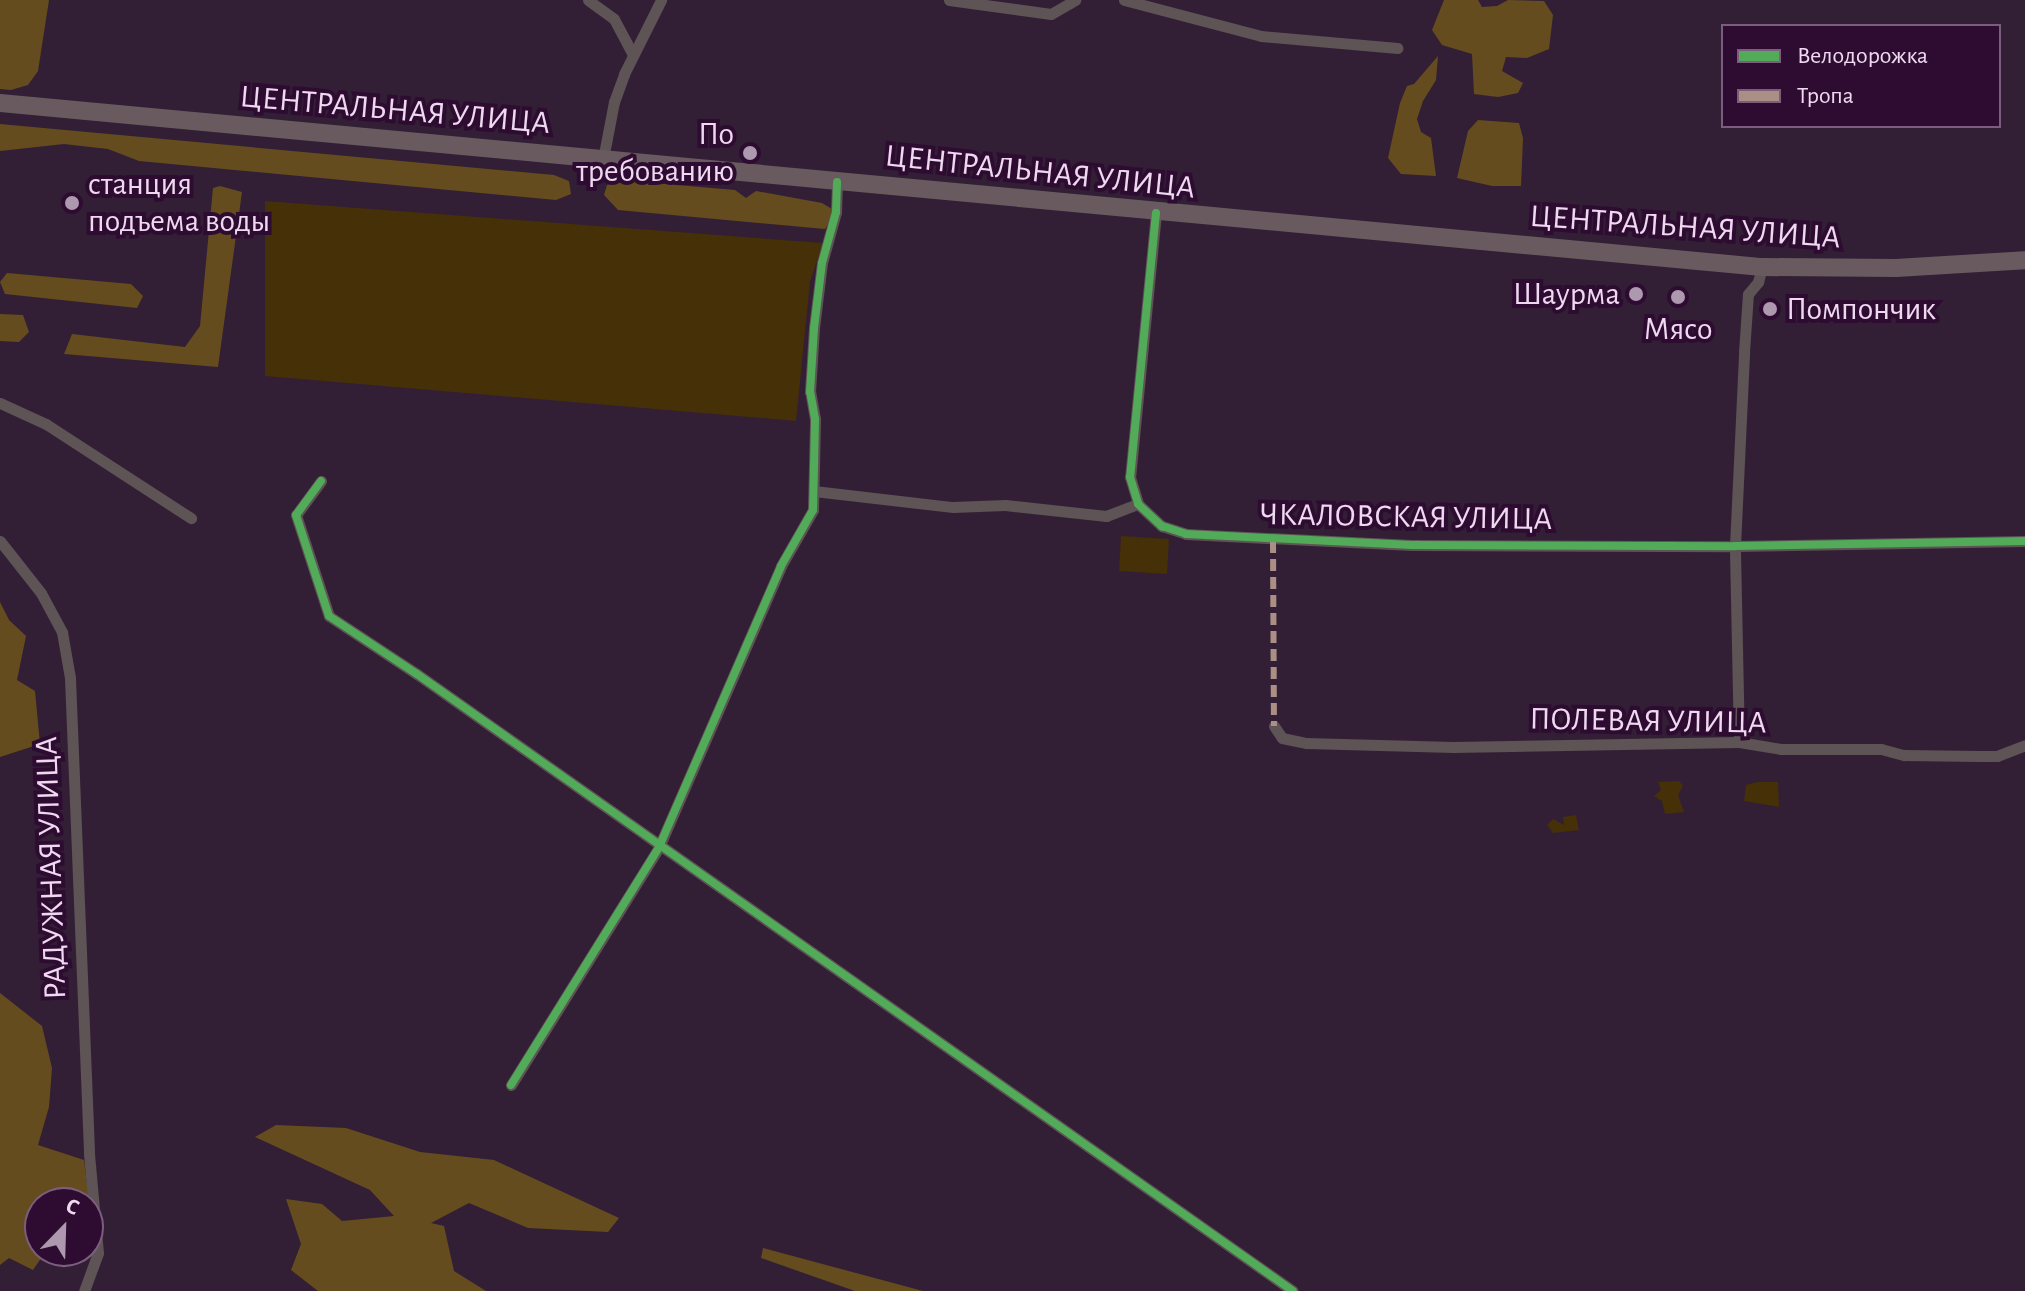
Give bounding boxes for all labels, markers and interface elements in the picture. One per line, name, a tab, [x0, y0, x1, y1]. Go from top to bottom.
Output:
legend	[1721, 24, 2001, 128]
text: Велодорожка	[1797, 44, 1928, 68]
street label: ЦЕНТРАЛЬНАЯ УЛИЦА	[238, 77, 552, 143]
text: Тропа	[1797, 84, 1854, 108]
place label: По требованию	[576, 116, 734, 191]
street label: ЦЕНТРАЛЬНАЯ УЛИЦА	[883, 137, 1197, 207]
marker: По требованию	[741, 144, 759, 162]
place label: станция подъема воды	[88, 166, 270, 241]
marker: станция подъема воды	[63, 194, 81, 212]
street label: ЦЕНТРАЛЬНАЯ УЛИЦА	[1528, 197, 1842, 257]
place label: Шаурма	[1513, 275, 1620, 313]
marker: Шаурма	[1627, 285, 1645, 303]
marker: Мясо	[1669, 288, 1687, 306]
place label: Помпончик	[1786, 290, 1936, 328]
marker: Помпончик	[1761, 300, 1779, 318]
place label: Мясо	[1643, 310, 1713, 348]
street label: ЧКАЛОВСКАЯ УЛИЦА	[1259, 495, 1553, 539]
street label: ПОЛЕВАЯ УЛИЦА	[1529, 700, 1767, 742]
street label: РАДУЖНАЯ УЛИЦА	[27, 736, 75, 1000]
north arrow	[24, 1187, 104, 1267]
text: С	[63, 1194, 82, 1219]

